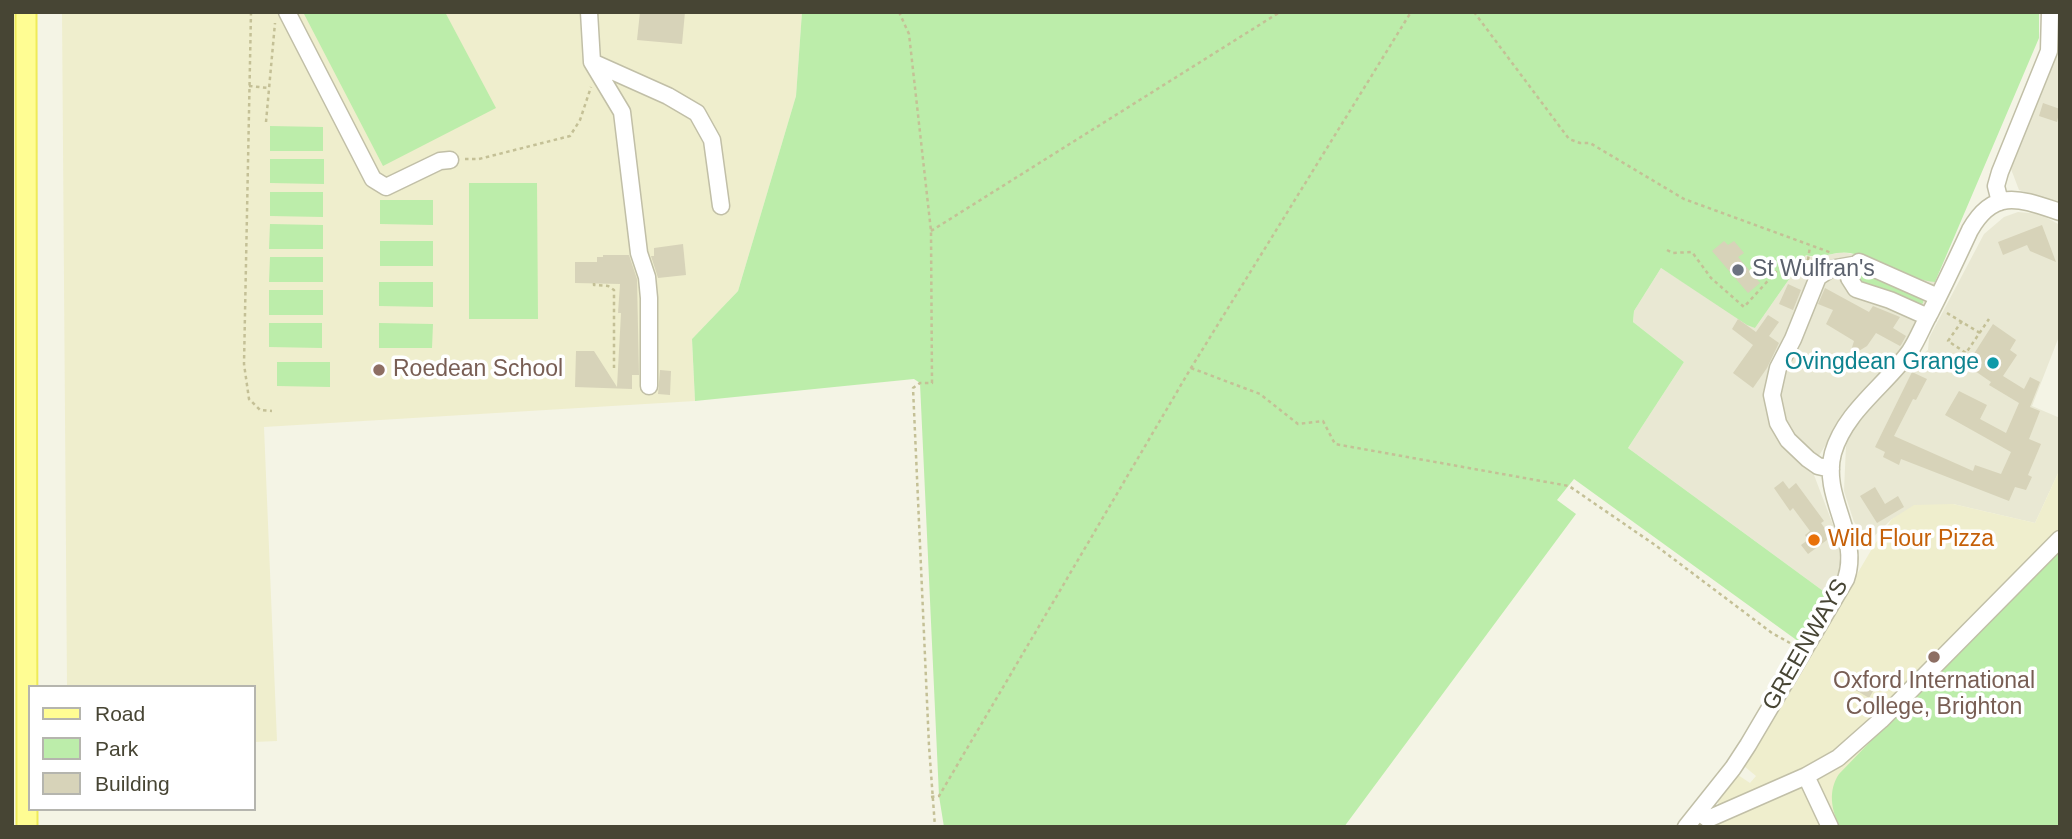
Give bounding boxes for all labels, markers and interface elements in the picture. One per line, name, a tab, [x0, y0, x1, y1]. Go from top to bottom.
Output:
place label: St Wulfran's	[1752, 256, 1875, 284]
marker: St Wulfran's	[1730, 262, 1746, 278]
place label: Ovingdean Grange	[1785, 349, 1979, 377]
marker: Ovingdean Grange	[1985, 355, 2001, 371]
place label: Roedean School	[393, 356, 563, 384]
marker: Roedean School	[371, 362, 387, 378]
place label: Wild Flour Pizza	[1828, 526, 1994, 554]
marker: Wild Flour Pizza	[1806, 532, 1822, 548]
street label: GREENWAYS	[1757, 574, 1855, 716]
marker: Oxford International College, Brighton	[1926, 649, 1942, 665]
place label: Oxford International College, Brighton	[1833, 668, 2035, 722]
legend	[28, 685, 256, 811]
text: Road	[95, 702, 145, 725]
text: Park	[95, 737, 138, 760]
text: Building	[95, 772, 170, 795]

